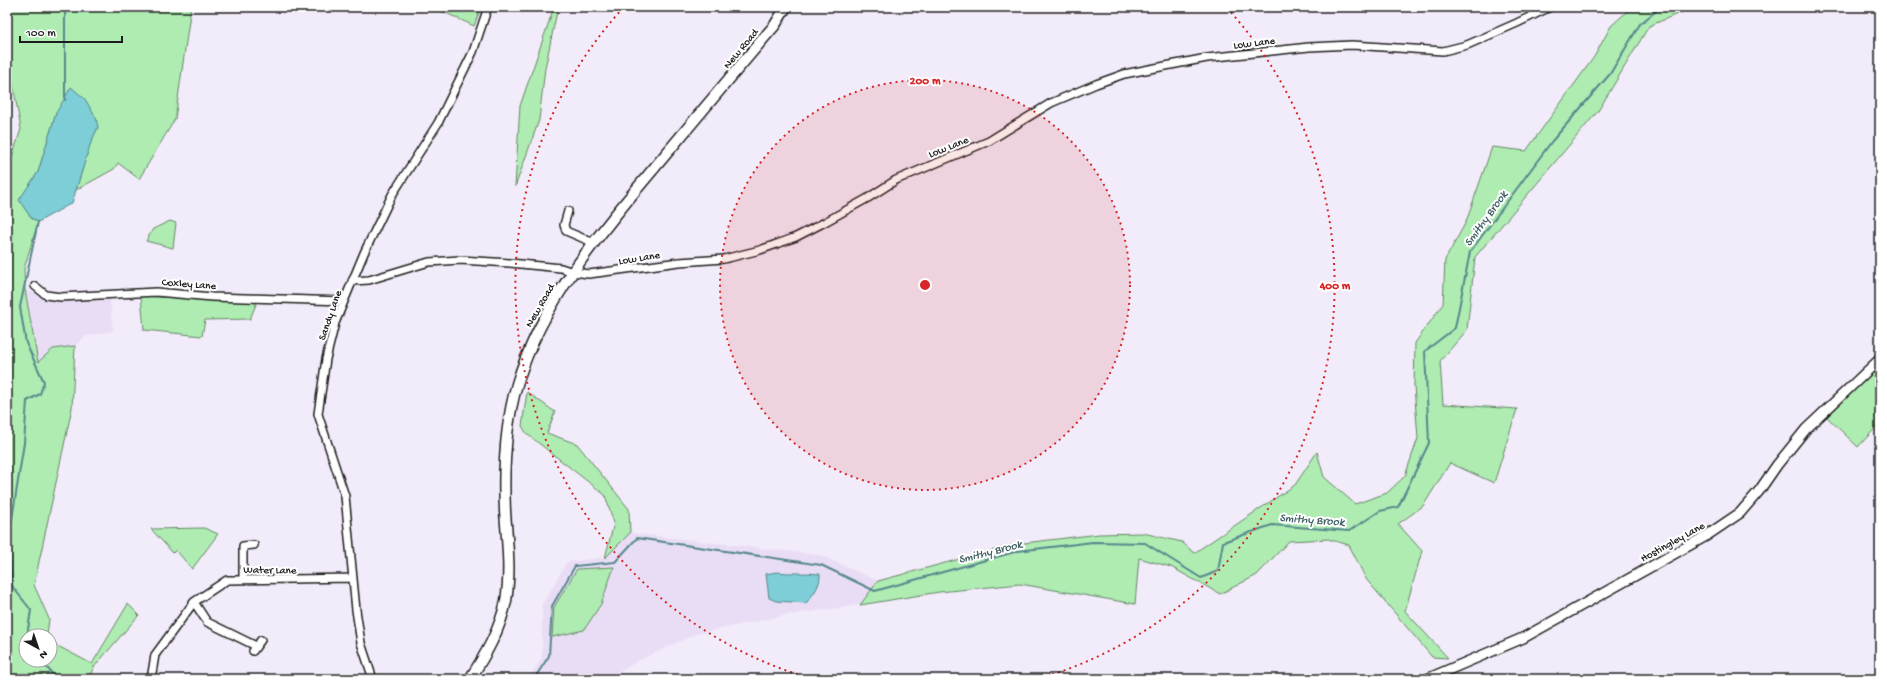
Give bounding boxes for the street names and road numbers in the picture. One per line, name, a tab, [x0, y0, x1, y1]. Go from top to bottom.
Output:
street label: New Road	[722, 26, 763, 72]
street label: Low Lane	[1233, 35, 1276, 52]
street label: Low Lane	[927, 134, 971, 161]
street label: Low Lane	[618, 250, 661, 268]
street label: Coxley Lane	[161, 277, 217, 293]
street label: New Road	[524, 281, 559, 330]
street label: Sandy Lane	[317, 289, 345, 342]
street label: Hostingley Lane	[1639, 520, 1707, 565]
street label: Water Lane	[243, 565, 297, 577]

